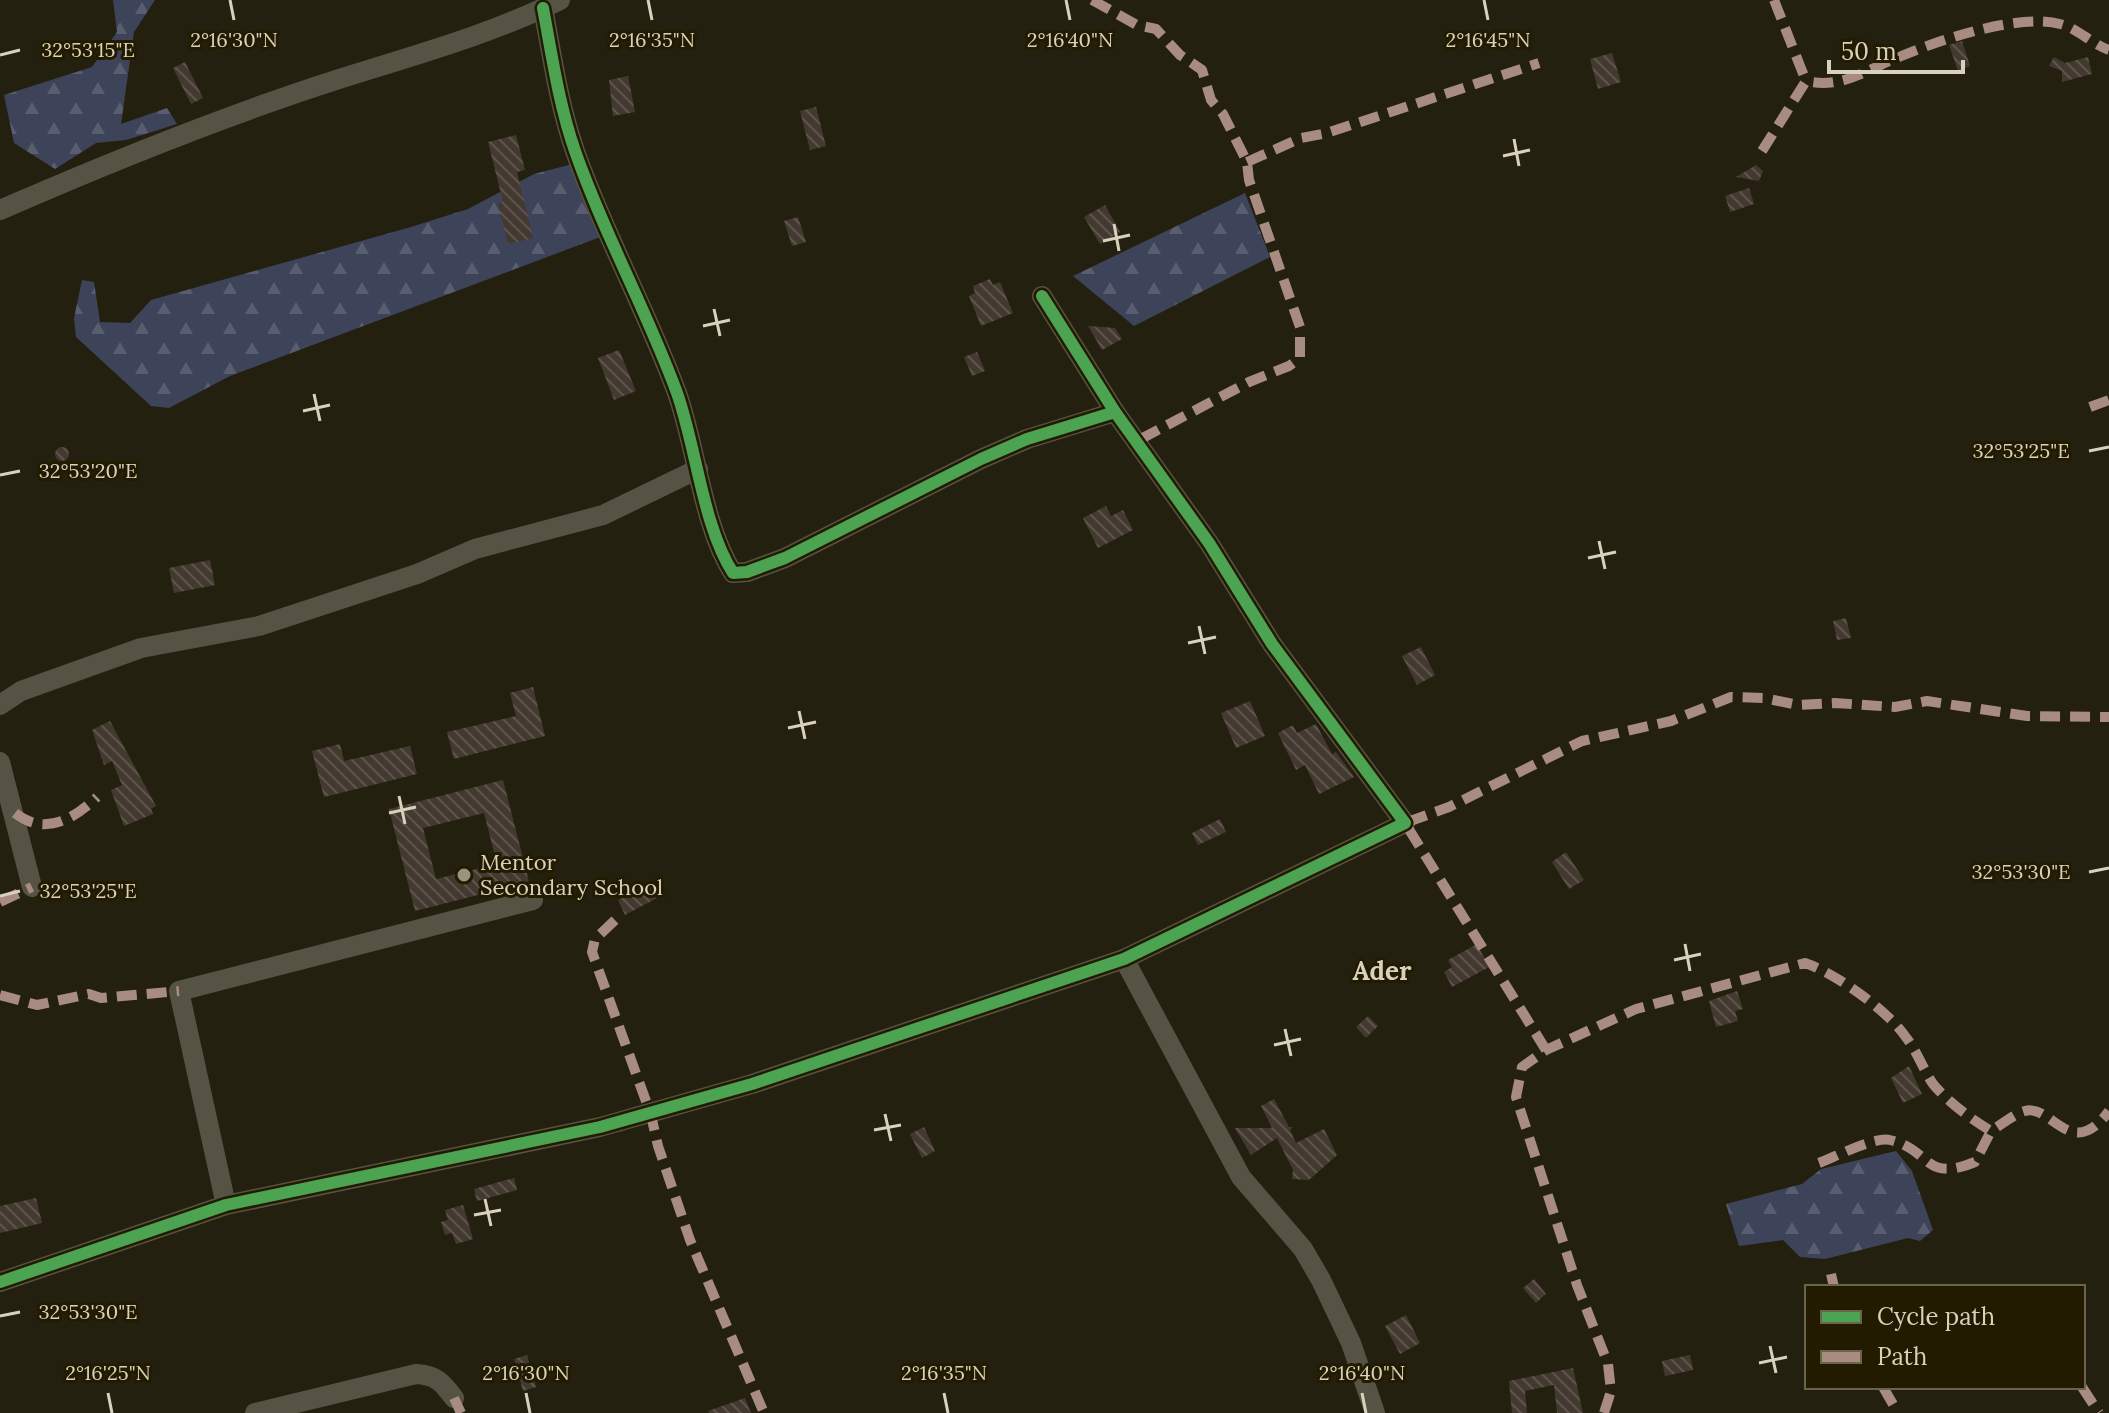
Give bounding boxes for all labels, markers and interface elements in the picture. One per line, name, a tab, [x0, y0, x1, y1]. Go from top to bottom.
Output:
scale bar	[1829, 24, 1963, 74]
text: 2°16'30"N	[190, 27, 278, 52]
text: 2°16'35"N	[609, 27, 695, 52]
text: 2°16'40"N	[1027, 27, 1113, 52]
text: 2°16'45"N	[1446, 27, 1530, 52]
text: 50 m	[1841, 36, 1897, 67]
text: 32°53'15"E	[41, 37, 135, 62]
text: 32°53'25"E	[1972, 438, 2070, 463]
text: 32°53'20"E	[39, 458, 137, 483]
place label: Mentor Secondary School	[480, 848, 663, 901]
text: 32°53'30"E	[1971, 859, 2071, 884]
marker: Mentor Secondary School	[455, 866, 473, 884]
text: 32°53'25"E	[39, 878, 137, 903]
district label: Ader	[1353, 954, 1412, 987]
legend	[1805, 1285, 2085, 1389]
text: 32°53'30"E	[38, 1299, 138, 1324]
text: Cycle path	[1877, 1301, 1995, 1332]
text: Path	[1877, 1341, 1927, 1372]
text: 2°16'25"N	[65, 1360, 151, 1385]
text: 2°16'30"N	[482, 1360, 570, 1385]
text: 2°16'35"N	[901, 1360, 987, 1385]
text: 2°16'40"N	[1319, 1360, 1405, 1385]

